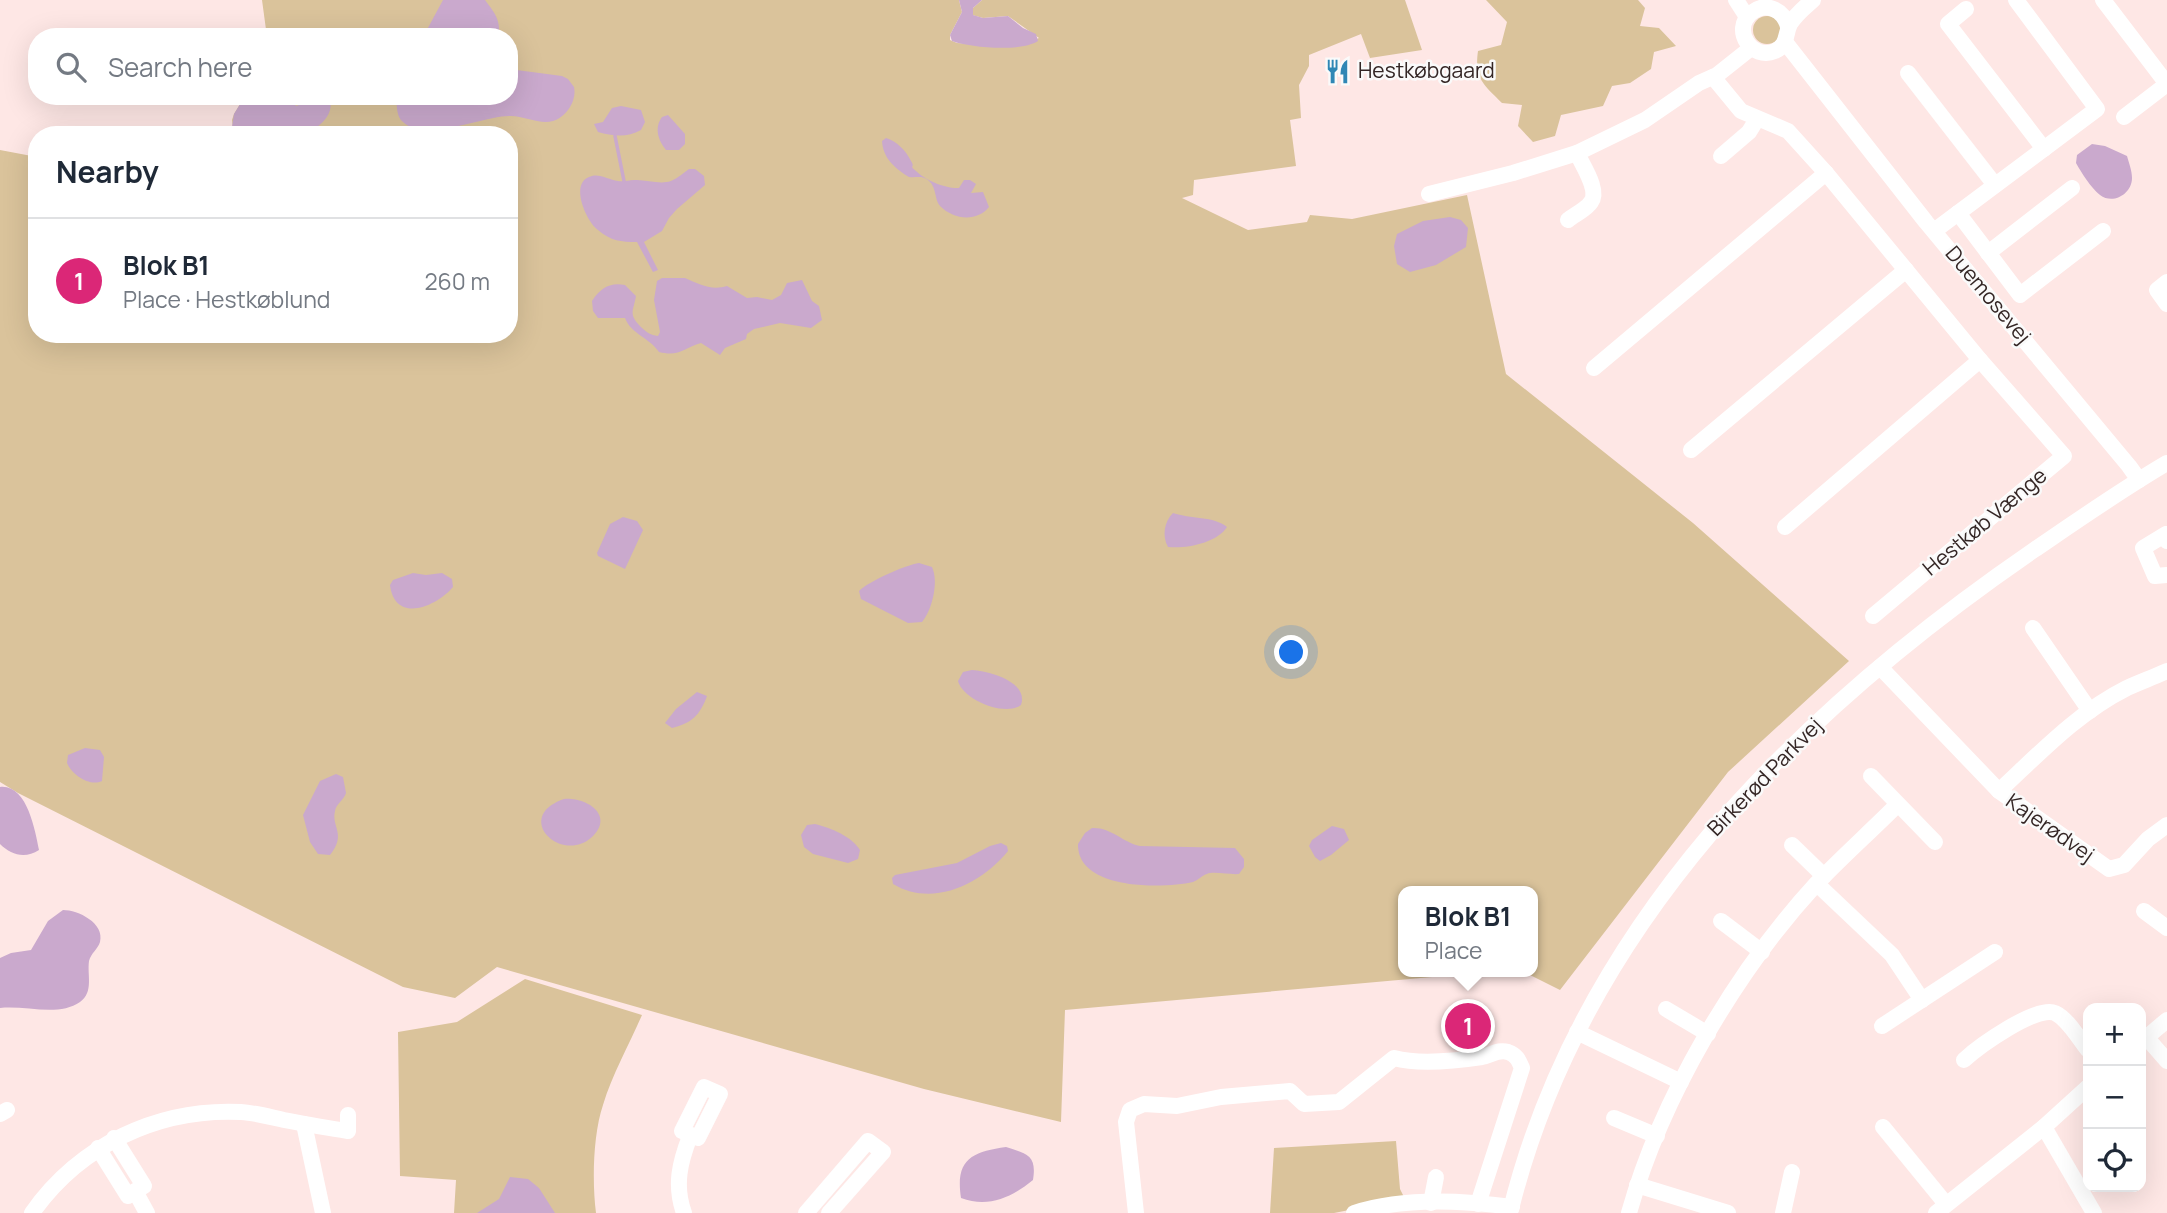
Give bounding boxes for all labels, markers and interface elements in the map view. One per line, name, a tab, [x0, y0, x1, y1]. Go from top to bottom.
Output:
search box	[28, 28, 518, 105]
icon: search	[52, 48, 90, 86]
text: Search here	[108, 49, 253, 85]
place label: Hestkøbgaard	[1358, 56, 1495, 84]
restaurant icon: Hestkøbgaard	[1324, 57, 1352, 85]
text: Nearby	[56, 151, 159, 192]
street label: Duemosevej	[1940, 240, 2038, 349]
text: Blok B1	[123, 247, 210, 283]
text: 1	[74, 265, 84, 297]
text: 260 m	[424, 265, 490, 297]
text: Place · Hestkøblund	[123, 283, 330, 315]
street label: Hestkøb Vænge	[1916, 461, 2052, 581]
your location	[1274, 635, 1308, 669]
street label: Birkerød Parkvej	[1701, 711, 1828, 841]
street label: Kajerødvej	[2001, 787, 2100, 868]
popup	[1398, 886, 1538, 977]
text: Blok B1	[1425, 898, 1511, 934]
text: Place	[1425, 934, 1483, 966]
pin: 1	[1445, 1000, 1491, 1052]
map controls	[2083, 1003, 2146, 1192]
button: +	[2083, 1003, 2146, 1066]
button: −	[2083, 1066, 2146, 1129]
button: locate	[2083, 1129, 2146, 1192]

